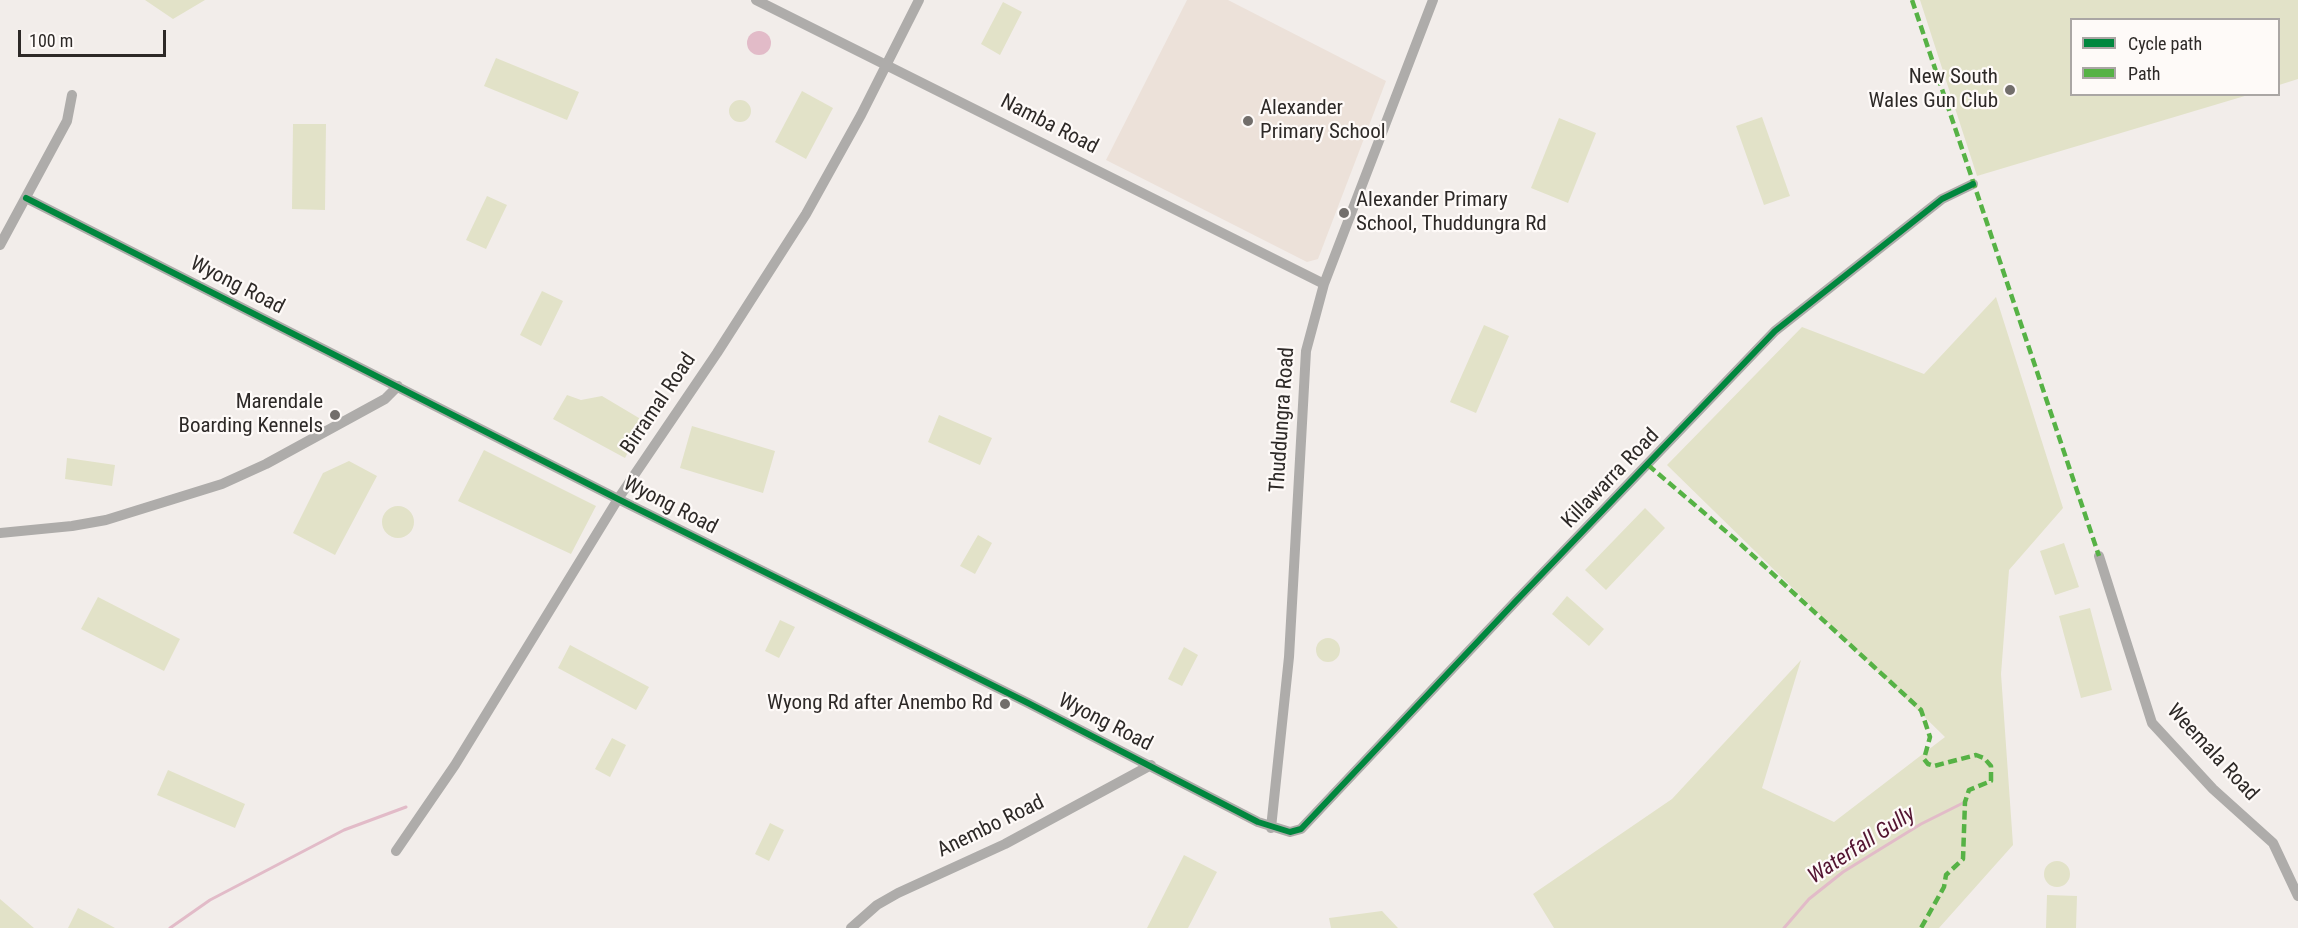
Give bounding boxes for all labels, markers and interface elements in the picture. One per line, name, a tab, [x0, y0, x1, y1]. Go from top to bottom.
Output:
scale bar	[21, 18, 170, 56]
legend	[2070, 18, 2280, 96]
text: 100 m	[29, 30, 73, 51]
text: Cycle path	[2128, 33, 2202, 54]
text: Path	[2128, 63, 2161, 84]
place label: New South Wales Gun Club	[1868, 65, 1998, 115]
marker: New South Wales Gun Club	[2003, 83, 2017, 97]
street label: Namba Road	[996, 90, 1102, 160]
place label: Alexander Primary School	[1260, 96, 1386, 146]
marker: Alexander Primary School	[1241, 114, 1255, 128]
place label: Alexander Primary School, Thuddungra Rd	[1356, 188, 1547, 238]
marker: Alexander Primary School, Thuddungra Rd	[1337, 206, 1351, 220]
street label: Wyong Road	[186, 251, 288, 321]
street label: Thuddungra Road	[1265, 346, 1301, 494]
street label: Birramal Road	[616, 349, 702, 459]
place label: Marendale Boarding Kennels	[179, 390, 323, 440]
marker: Marendale Boarding Kennels	[328, 408, 342, 422]
street label: Killawarra Road	[1557, 424, 1665, 534]
street label: Wyong Road	[619, 471, 721, 541]
street label: Wyong Road	[1054, 688, 1156, 758]
place label: Wyong Rd after Anembo Rd	[767, 691, 993, 717]
marker: Wyong Rd after Anembo Rd	[998, 697, 1012, 711]
street label: Weemala Road	[2161, 699, 2263, 807]
street label: Anembo Road	[933, 790, 1049, 864]
water label: Waterfall Gully	[1803, 802, 1921, 890]

